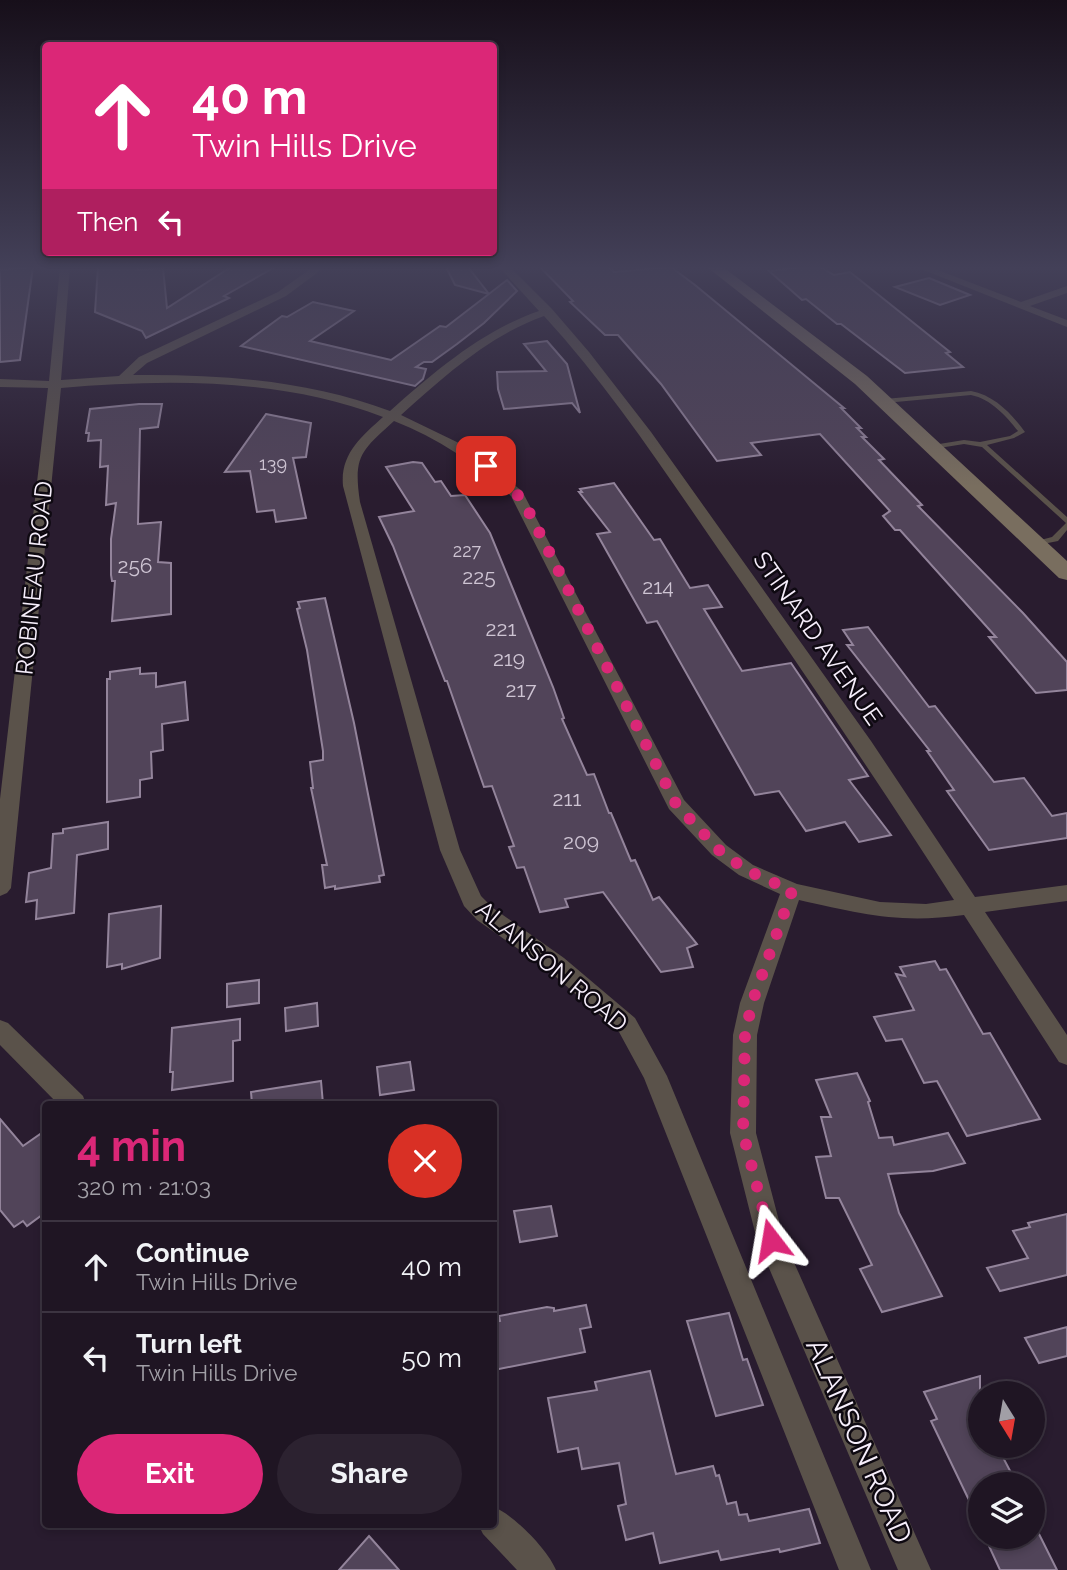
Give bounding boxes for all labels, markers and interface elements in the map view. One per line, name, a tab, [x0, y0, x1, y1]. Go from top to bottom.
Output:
text: 40 m	[192, 68, 307, 125]
icon: ahead	[77, 70, 168, 161]
text: Twin Hills Drive	[192, 127, 417, 164]
icon: left	[152, 203, 190, 241]
text: Then	[77, 207, 138, 237]
pin	[456, 436, 516, 496]
icon: arrive	[467, 447, 505, 485]
house number: 139	[259, 453, 287, 474]
street label: ROBINEAU ROAD	[9, 480, 59, 676]
house number: 227	[453, 540, 482, 561]
street label: STINARD AVENUE	[747, 546, 889, 730]
house number: 256	[117, 553, 153, 578]
house number: 225	[462, 564, 496, 589]
house number: 214	[642, 574, 674, 599]
house number: 221	[486, 616, 516, 641]
house number: 219	[493, 646, 525, 671]
house number: 217	[505, 677, 537, 702]
house number: 211	[553, 786, 581, 811]
house number: 209	[563, 829, 599, 854]
street label: ALANSON ROAD	[470, 894, 634, 1038]
text: 4 min	[77, 1122, 186, 1171]
button: close	[388, 1124, 462, 1198]
text: 320 m · 21:03	[77, 1173, 211, 1200]
position arrow	[734, 1203, 808, 1277]
text: Continue	[136, 1238, 249, 1268]
icon: ahead	[77, 1248, 115, 1286]
text: 40 m	[401, 1252, 462, 1282]
text: Twin Hills Drive	[136, 1268, 298, 1295]
text: Turn left	[136, 1329, 242, 1359]
street label: ALANSON ROAD	[799, 1334, 919, 1548]
icon: left	[77, 1339, 115, 1377]
text: 50 m	[401, 1343, 462, 1373]
text: Twin Hills Drive	[136, 1359, 298, 1386]
north arrow	[968, 1381, 1045, 1458]
map controls	[968, 1381, 1045, 1549]
button: Exit	[77, 1434, 263, 1514]
button: Share	[277, 1434, 462, 1514]
button: layers	[968, 1472, 1045, 1549]

